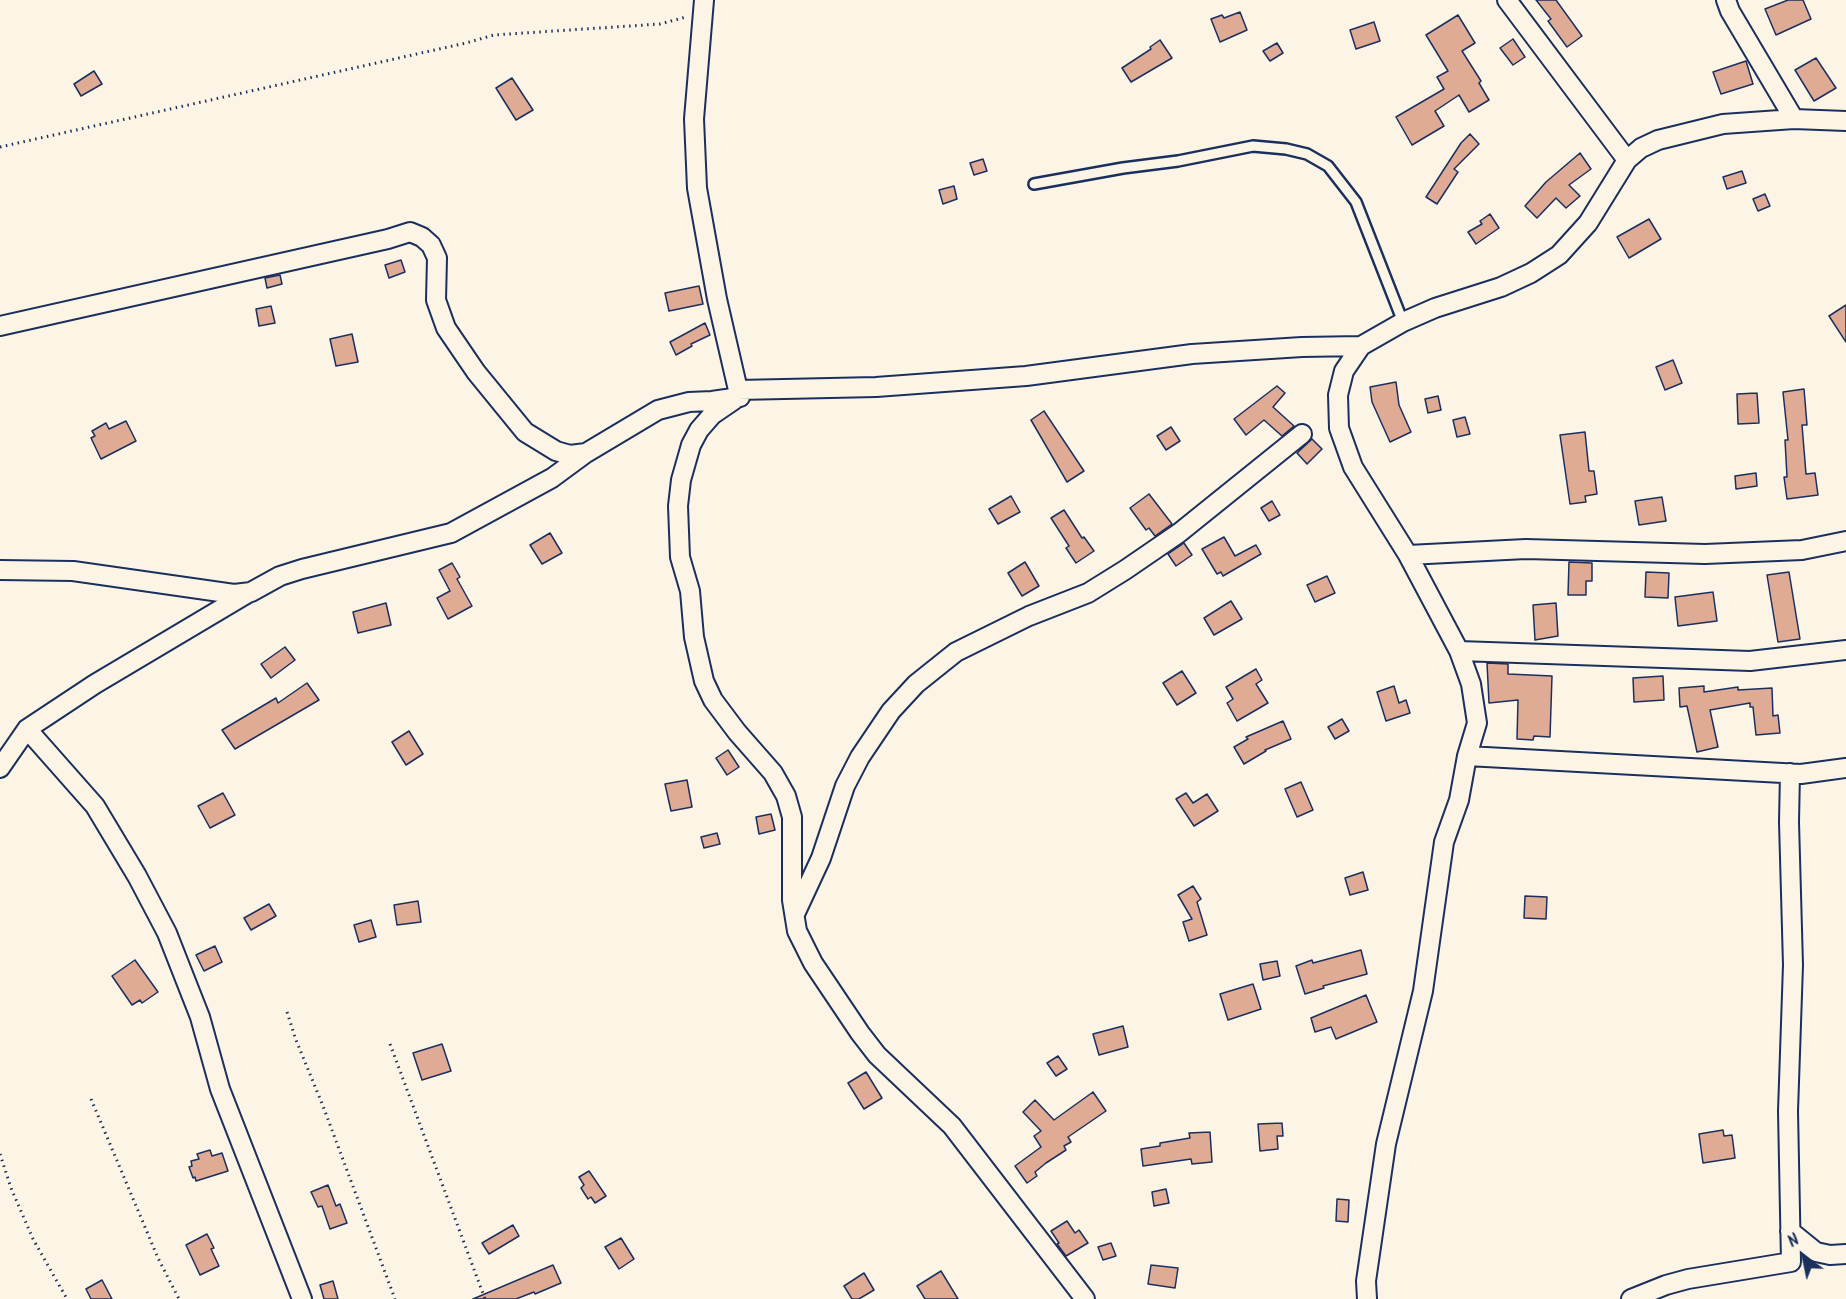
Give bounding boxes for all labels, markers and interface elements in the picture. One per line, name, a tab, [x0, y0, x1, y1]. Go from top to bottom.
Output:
north arrow	[1774, 1227, 1834, 1287]
text: N	[1783, 1228, 1805, 1255]

